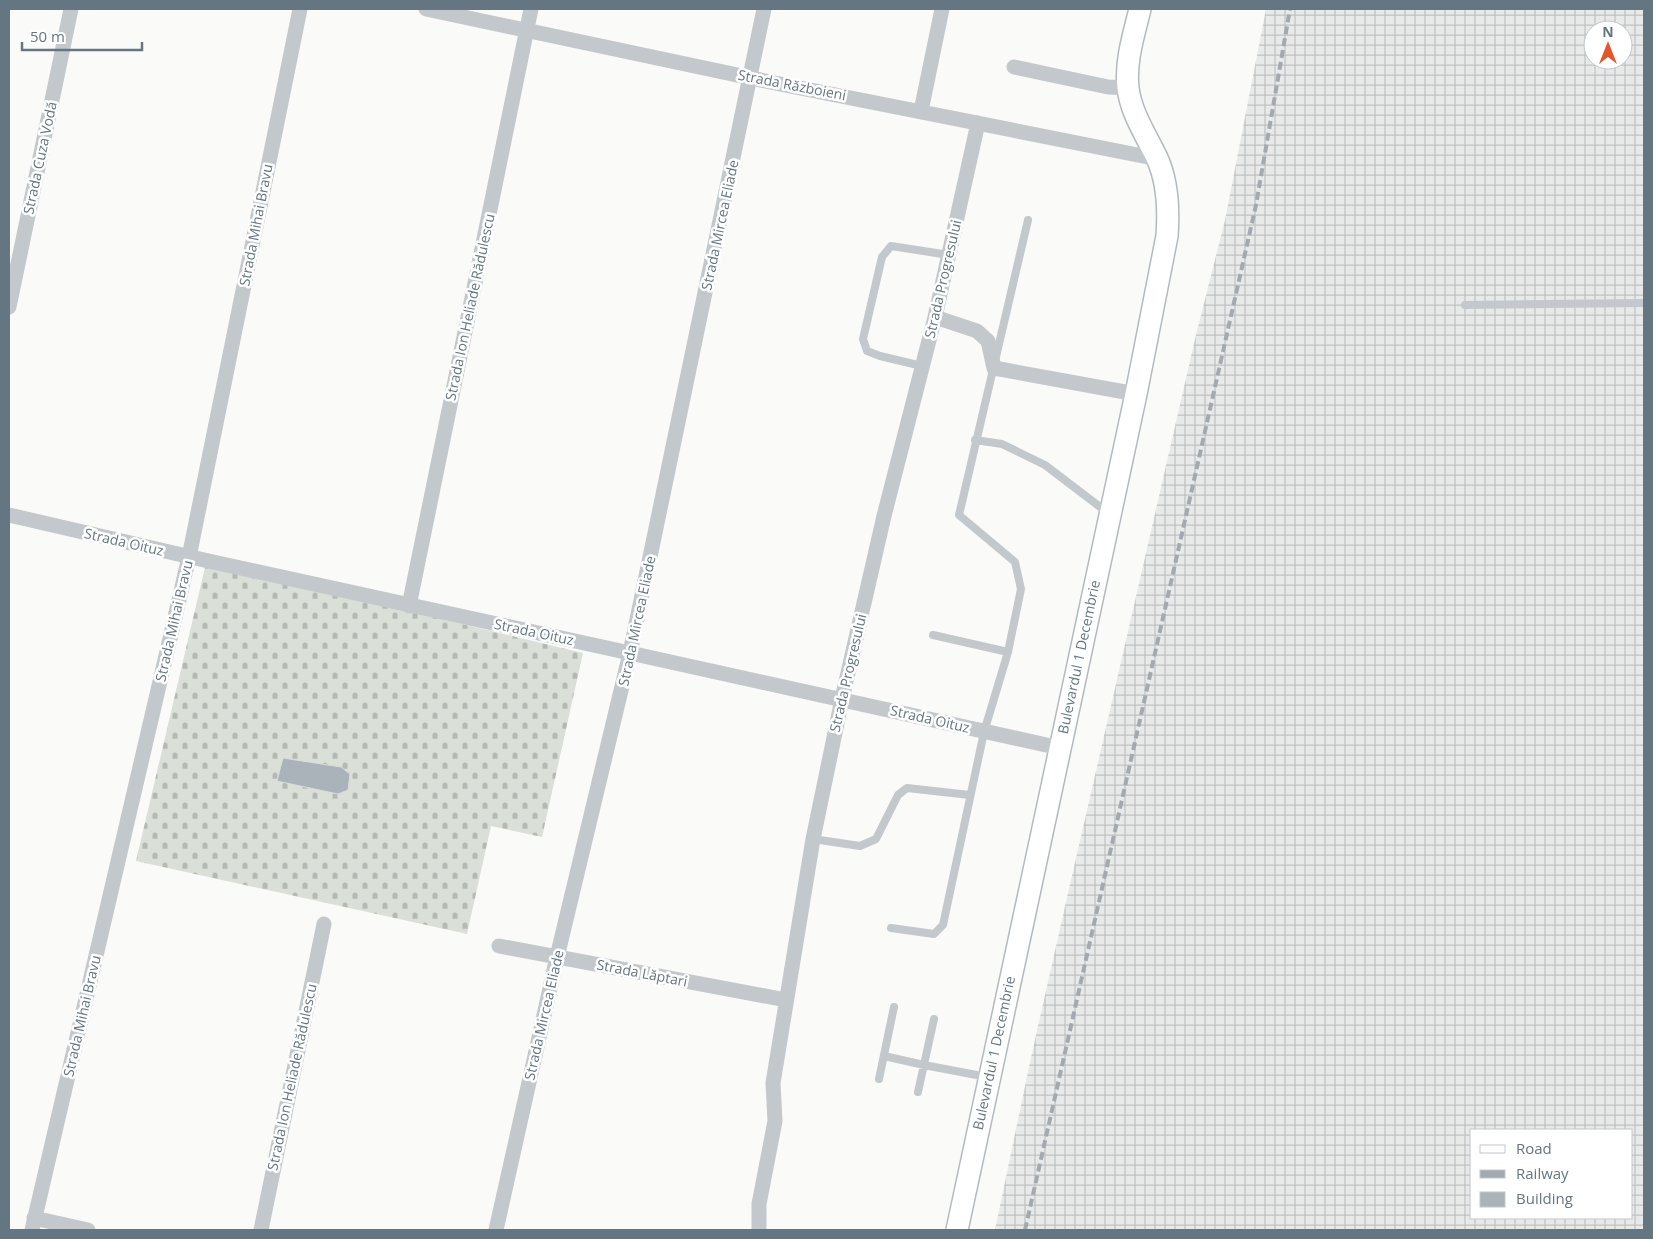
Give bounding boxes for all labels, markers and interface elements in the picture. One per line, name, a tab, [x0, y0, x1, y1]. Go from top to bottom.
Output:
scale bar	[22, 20, 142, 52]
north arrow	[1583, 20, 1633, 70]
text: N	[1602, 22, 1614, 41]
text: 50 m	[30, 26, 65, 46]
street label: Strada Războieni	[736, 65, 848, 104]
street label: Strada Cuza Vodă	[18, 100, 61, 216]
street label: Strada Mircea Eliade	[696, 158, 743, 292]
street label: Strada Mihai Bravu	[234, 162, 277, 288]
street label: Strada Ion Heliade Rădulescu	[440, 212, 499, 402]
street label: Strada Progresului	[920, 218, 965, 340]
street label: Strada Oituz	[83, 523, 166, 560]
street label: Strada Mircea Eliade	[613, 554, 660, 688]
street label: Strada Mihai Bravu	[150, 558, 197, 683]
street label: Bulevardul 1 Decembrie	[1053, 578, 1104, 736]
street label: Strada Progresului	[825, 612, 870, 734]
street label: Strada Oituz	[493, 614, 576, 649]
street label: Strada Oituz	[889, 700, 972, 737]
street label: Strada Mircea Eliade	[519, 948, 568, 1082]
street label: Strada Mihai Bravu	[58, 953, 105, 1078]
street label: Strada Lăptari	[595, 954, 689, 991]
street label: Bulevardul 1 Decembrie	[968, 974, 1019, 1132]
street label: Strada Ion Heliade Rădulescu	[262, 982, 321, 1172]
legend	[1470, 1129, 1633, 1219]
text: Road	[1516, 1138, 1552, 1158]
text: Railway	[1516, 1163, 1569, 1183]
text: Building	[1516, 1188, 1573, 1208]

